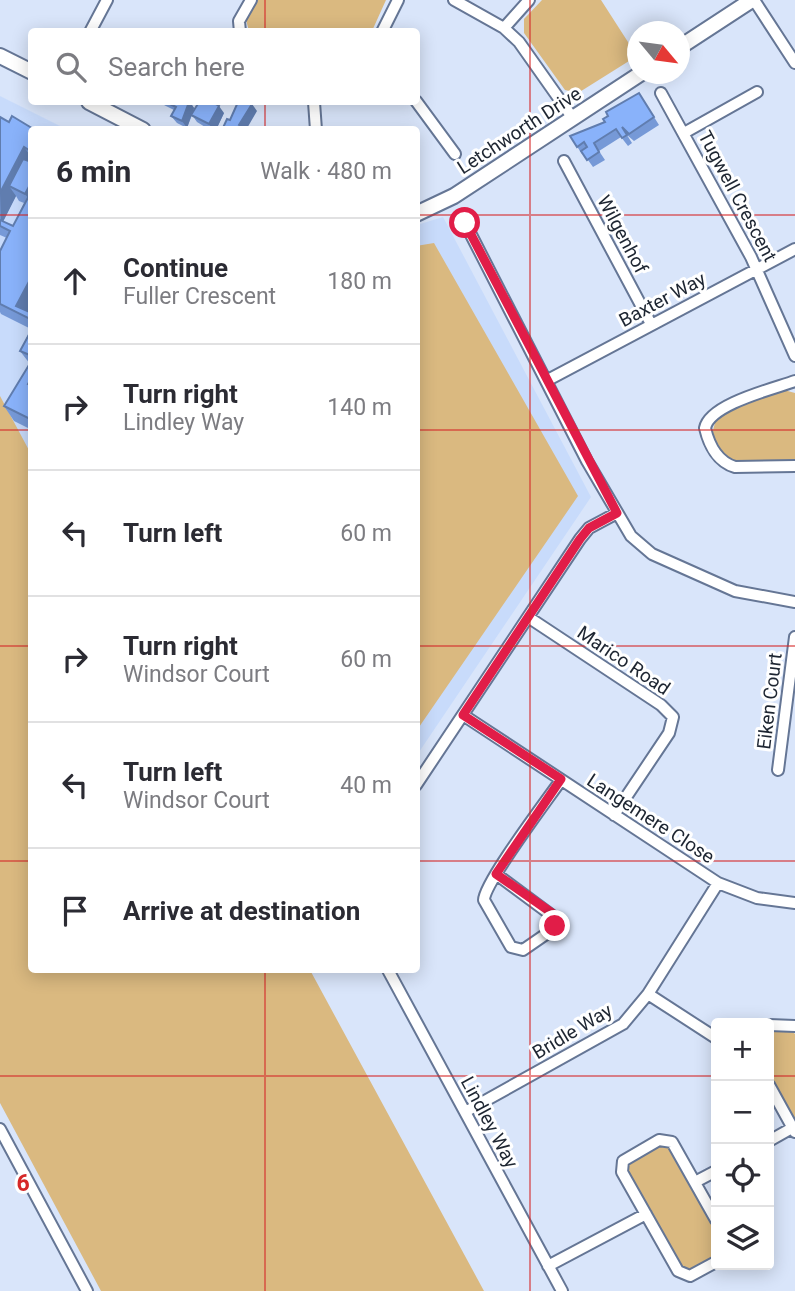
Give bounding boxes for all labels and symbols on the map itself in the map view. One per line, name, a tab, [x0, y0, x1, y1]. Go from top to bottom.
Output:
north arrow	[627, 21, 690, 84]
street label: Letchworth Drive	[453, 82, 586, 179]
street label: Tugwell Crescent	[693, 127, 782, 266]
street label: Wilgenhof	[592, 191, 653, 278]
route start	[449, 207, 480, 238]
street label: Baxter Way	[615, 267, 709, 332]
street label: Marico Road	[573, 621, 675, 700]
street label: Eiken Court	[752, 652, 787, 751]
street label: Langemere Close	[583, 769, 719, 868]
route end	[539, 910, 570, 941]
street label: Bridle Way	[528, 999, 616, 1064]
street label: Lindley Way	[456, 1073, 523, 1172]
text: 6	[16, 1170, 30, 1197]

